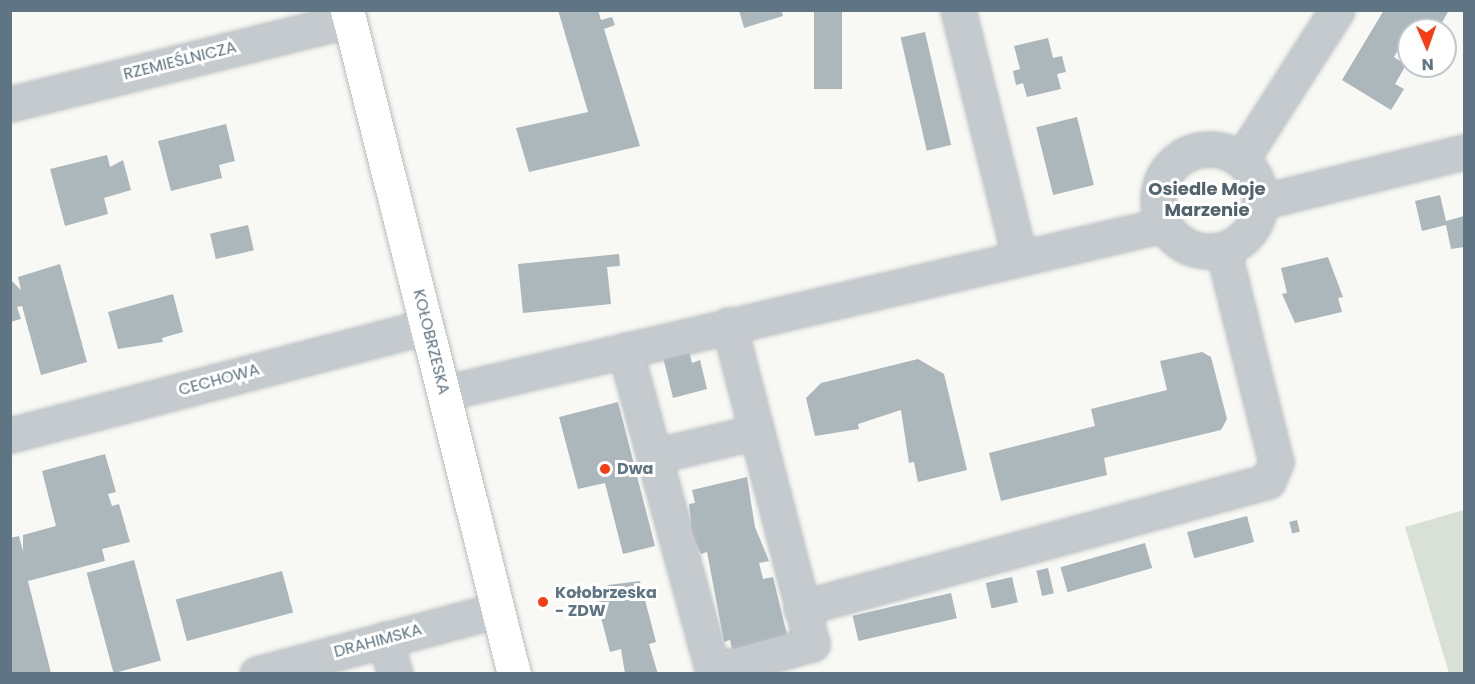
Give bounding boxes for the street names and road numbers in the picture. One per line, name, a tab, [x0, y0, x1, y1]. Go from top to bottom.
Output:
street label: RZEMIEŚLNICZA	[122, 38, 238, 84]
street label: KOŁOBRZESKA	[409, 287, 453, 397]
street label: CECHOWA	[176, 360, 262, 400]
street label: DRAHIMSKA	[332, 620, 424, 662]

